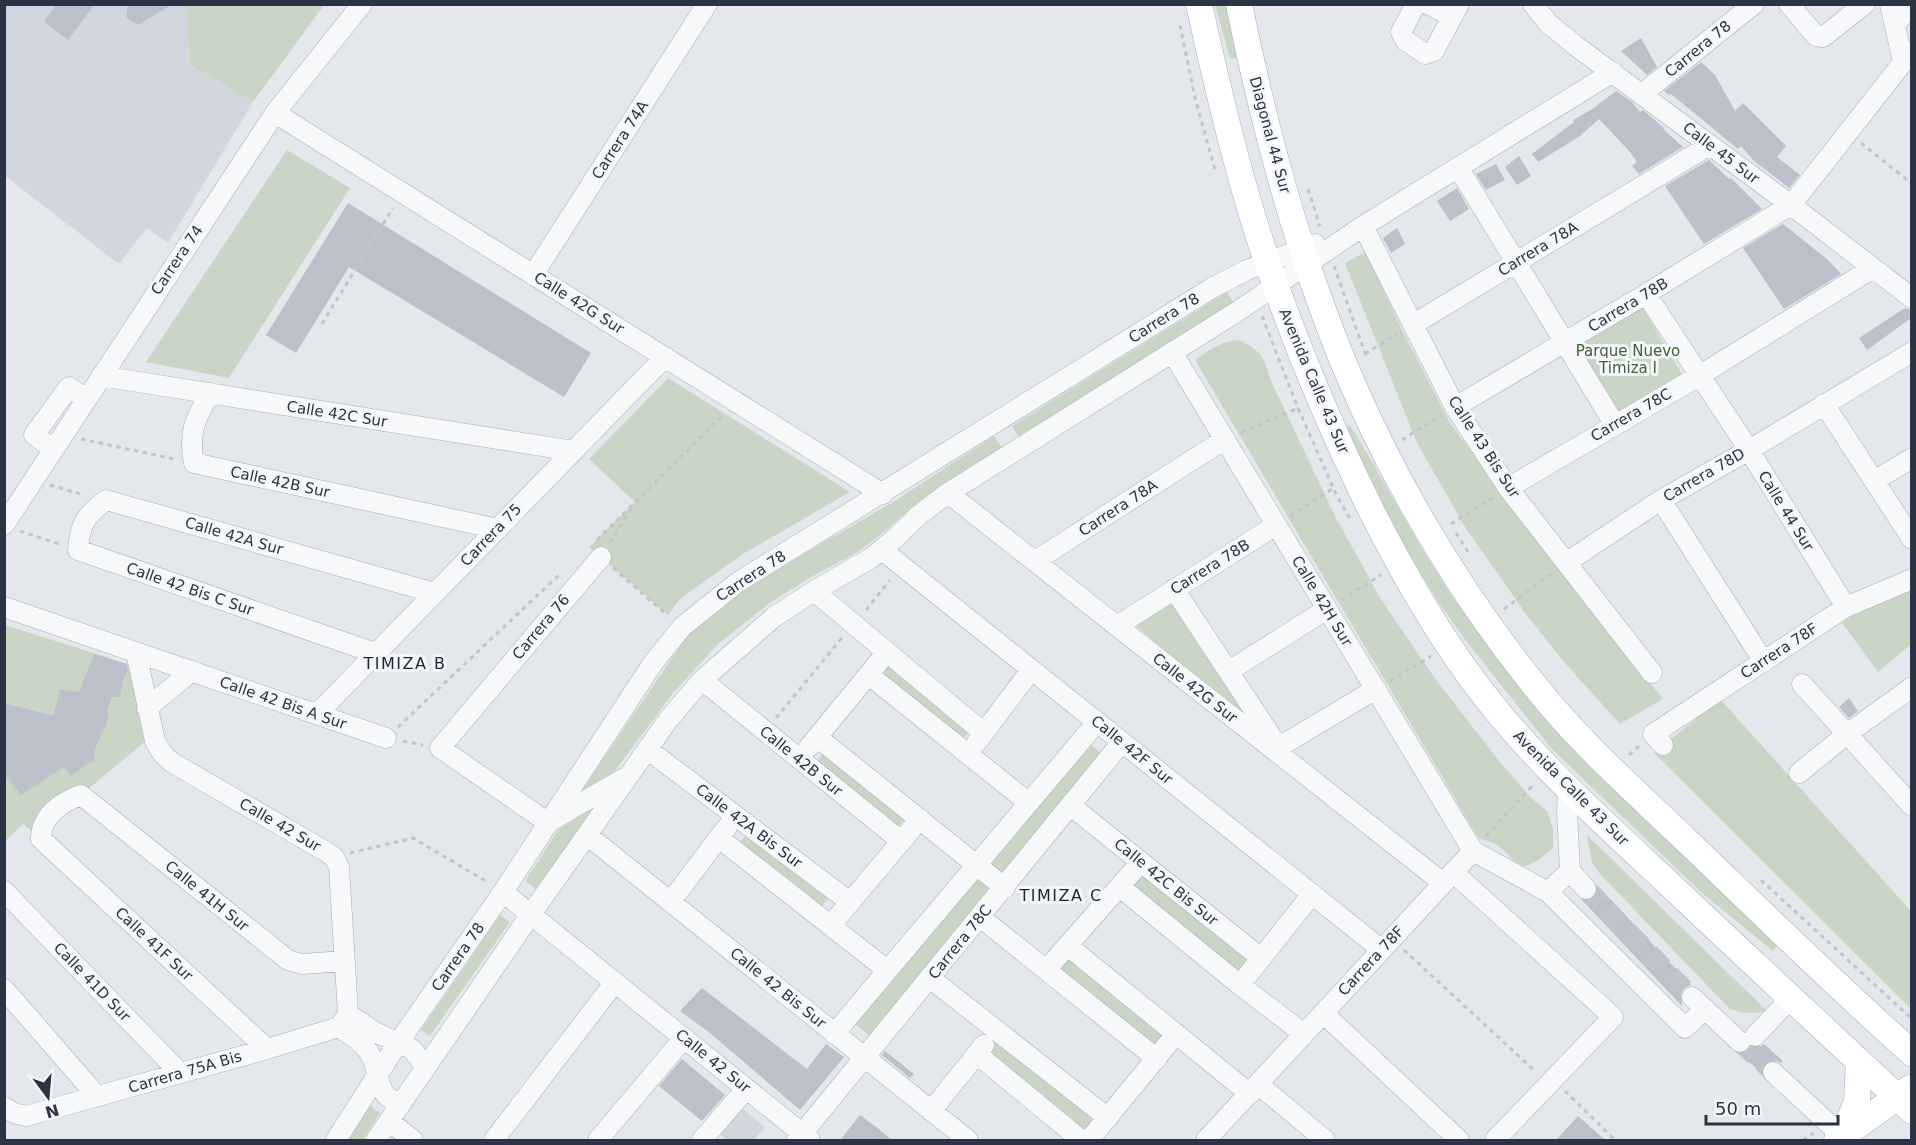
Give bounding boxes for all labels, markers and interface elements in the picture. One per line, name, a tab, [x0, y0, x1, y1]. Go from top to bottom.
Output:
street label: Carrera 78	[1661, 17, 1735, 81]
street label: Diagonal 44 Sur	[1246, 75, 1294, 196]
street label: Carrera 74A	[588, 97, 652, 183]
street label: Calle 45 Sur	[1679, 118, 1763, 188]
street label: Carrera 78A	[1495, 218, 1582, 280]
street label: Carrera 74	[147, 222, 207, 298]
street label: Calle 42G Sur	[531, 268, 628, 338]
street label: Carrera 78B	[1585, 274, 1671, 336]
street label: Carrera 78	[1125, 289, 1203, 347]
street label: Avenida Calle 43 Sur	[1275, 306, 1353, 457]
park label: Parque Nuevo Timiza I	[1576, 342, 1680, 377]
street label: Carrera 78C	[1587, 385, 1675, 445]
street label: Calle 43 Bis Sur	[1444, 393, 1524, 502]
street label: Calle 42C Sur	[285, 397, 389, 431]
street label: Carrera 78D	[1660, 444, 1748, 506]
street label: Calle 42B Sur	[229, 463, 332, 502]
street label: Calle 44 Sur	[1754, 468, 1818, 555]
street label: Carrera 78A	[1075, 476, 1161, 540]
street label: Carrera 75	[457, 500, 525, 570]
street label: Calle 42A Sur	[183, 513, 286, 559]
street label: Carrera 78B	[1167, 535, 1253, 599]
street label: Carrera 78	[713, 547, 789, 605]
street label: Calle 42H Sur	[1288, 553, 1356, 650]
street label: Calle 42 Bis C Sur	[124, 559, 257, 619]
street label: Carrera 76	[508, 591, 574, 663]
street label: Carrera 78F	[1737, 619, 1821, 683]
street label: Calle 42G Sur	[1149, 649, 1242, 727]
district label: TIMIZA B	[363, 654, 446, 673]
street label: Calle 42 Bis A Sur	[217, 673, 350, 733]
street label: Calle 42F Sur	[1088, 712, 1177, 789]
street label: Calle 42B Sur	[756, 722, 847, 800]
street label: Avenida Calle 43 Sur	[1510, 727, 1633, 850]
street label: Calle 42A Bis Sur	[692, 780, 806, 872]
street label: Calle 42 Sur	[236, 794, 325, 856]
street label: Calle 42C Bis Sur	[1110, 835, 1222, 930]
street label: Calle 41H Sur	[162, 857, 253, 936]
district label: TIMIZA C	[1018, 886, 1103, 905]
street label: Carrera 78C	[925, 901, 995, 983]
street label: Calle 41F Sur	[111, 903, 197, 985]
street label: Carrera 78	[428, 919, 488, 995]
street label: Carrera 78F	[1334, 923, 1408, 999]
street label: Calle 41D Sur	[50, 939, 135, 1026]
street label: Calle 42 Bis Sur	[726, 944, 830, 1033]
street label: Calle 42 Sur	[672, 1025, 755, 1097]
street label: Carrera 75A Bis	[126, 1047, 244, 1097]
north arrow	[18, 1067, 78, 1127]
scale bar	[1706, 1088, 1838, 1126]
text: 50 m	[1715, 1098, 1761, 1119]
text: N	[43, 1100, 61, 1122]

